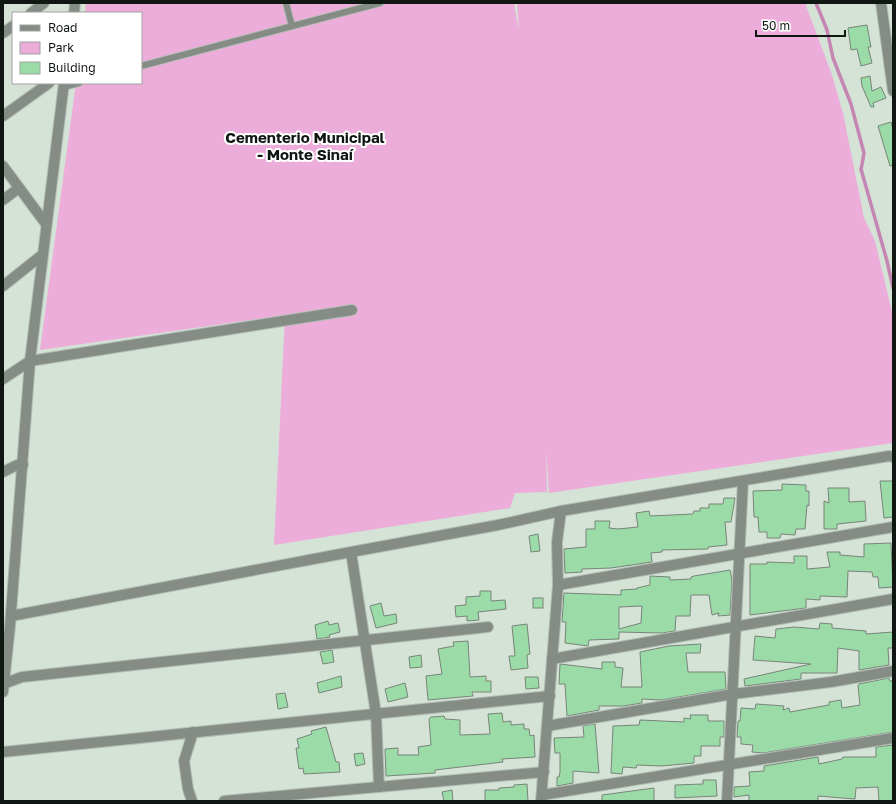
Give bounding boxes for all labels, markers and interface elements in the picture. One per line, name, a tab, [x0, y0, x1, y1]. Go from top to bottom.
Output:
legend	[12, 12, 142, 84]
scale bar	[756, 12, 845, 38]
text: 50 m	[762, 18, 790, 33]
text: Road	[48, 20, 77, 35]
text: Park	[48, 40, 74, 55]
text: Building	[48, 60, 96, 75]
district label: Cementerio Municipal - Monte Sinaí	[225, 128, 385, 163]

